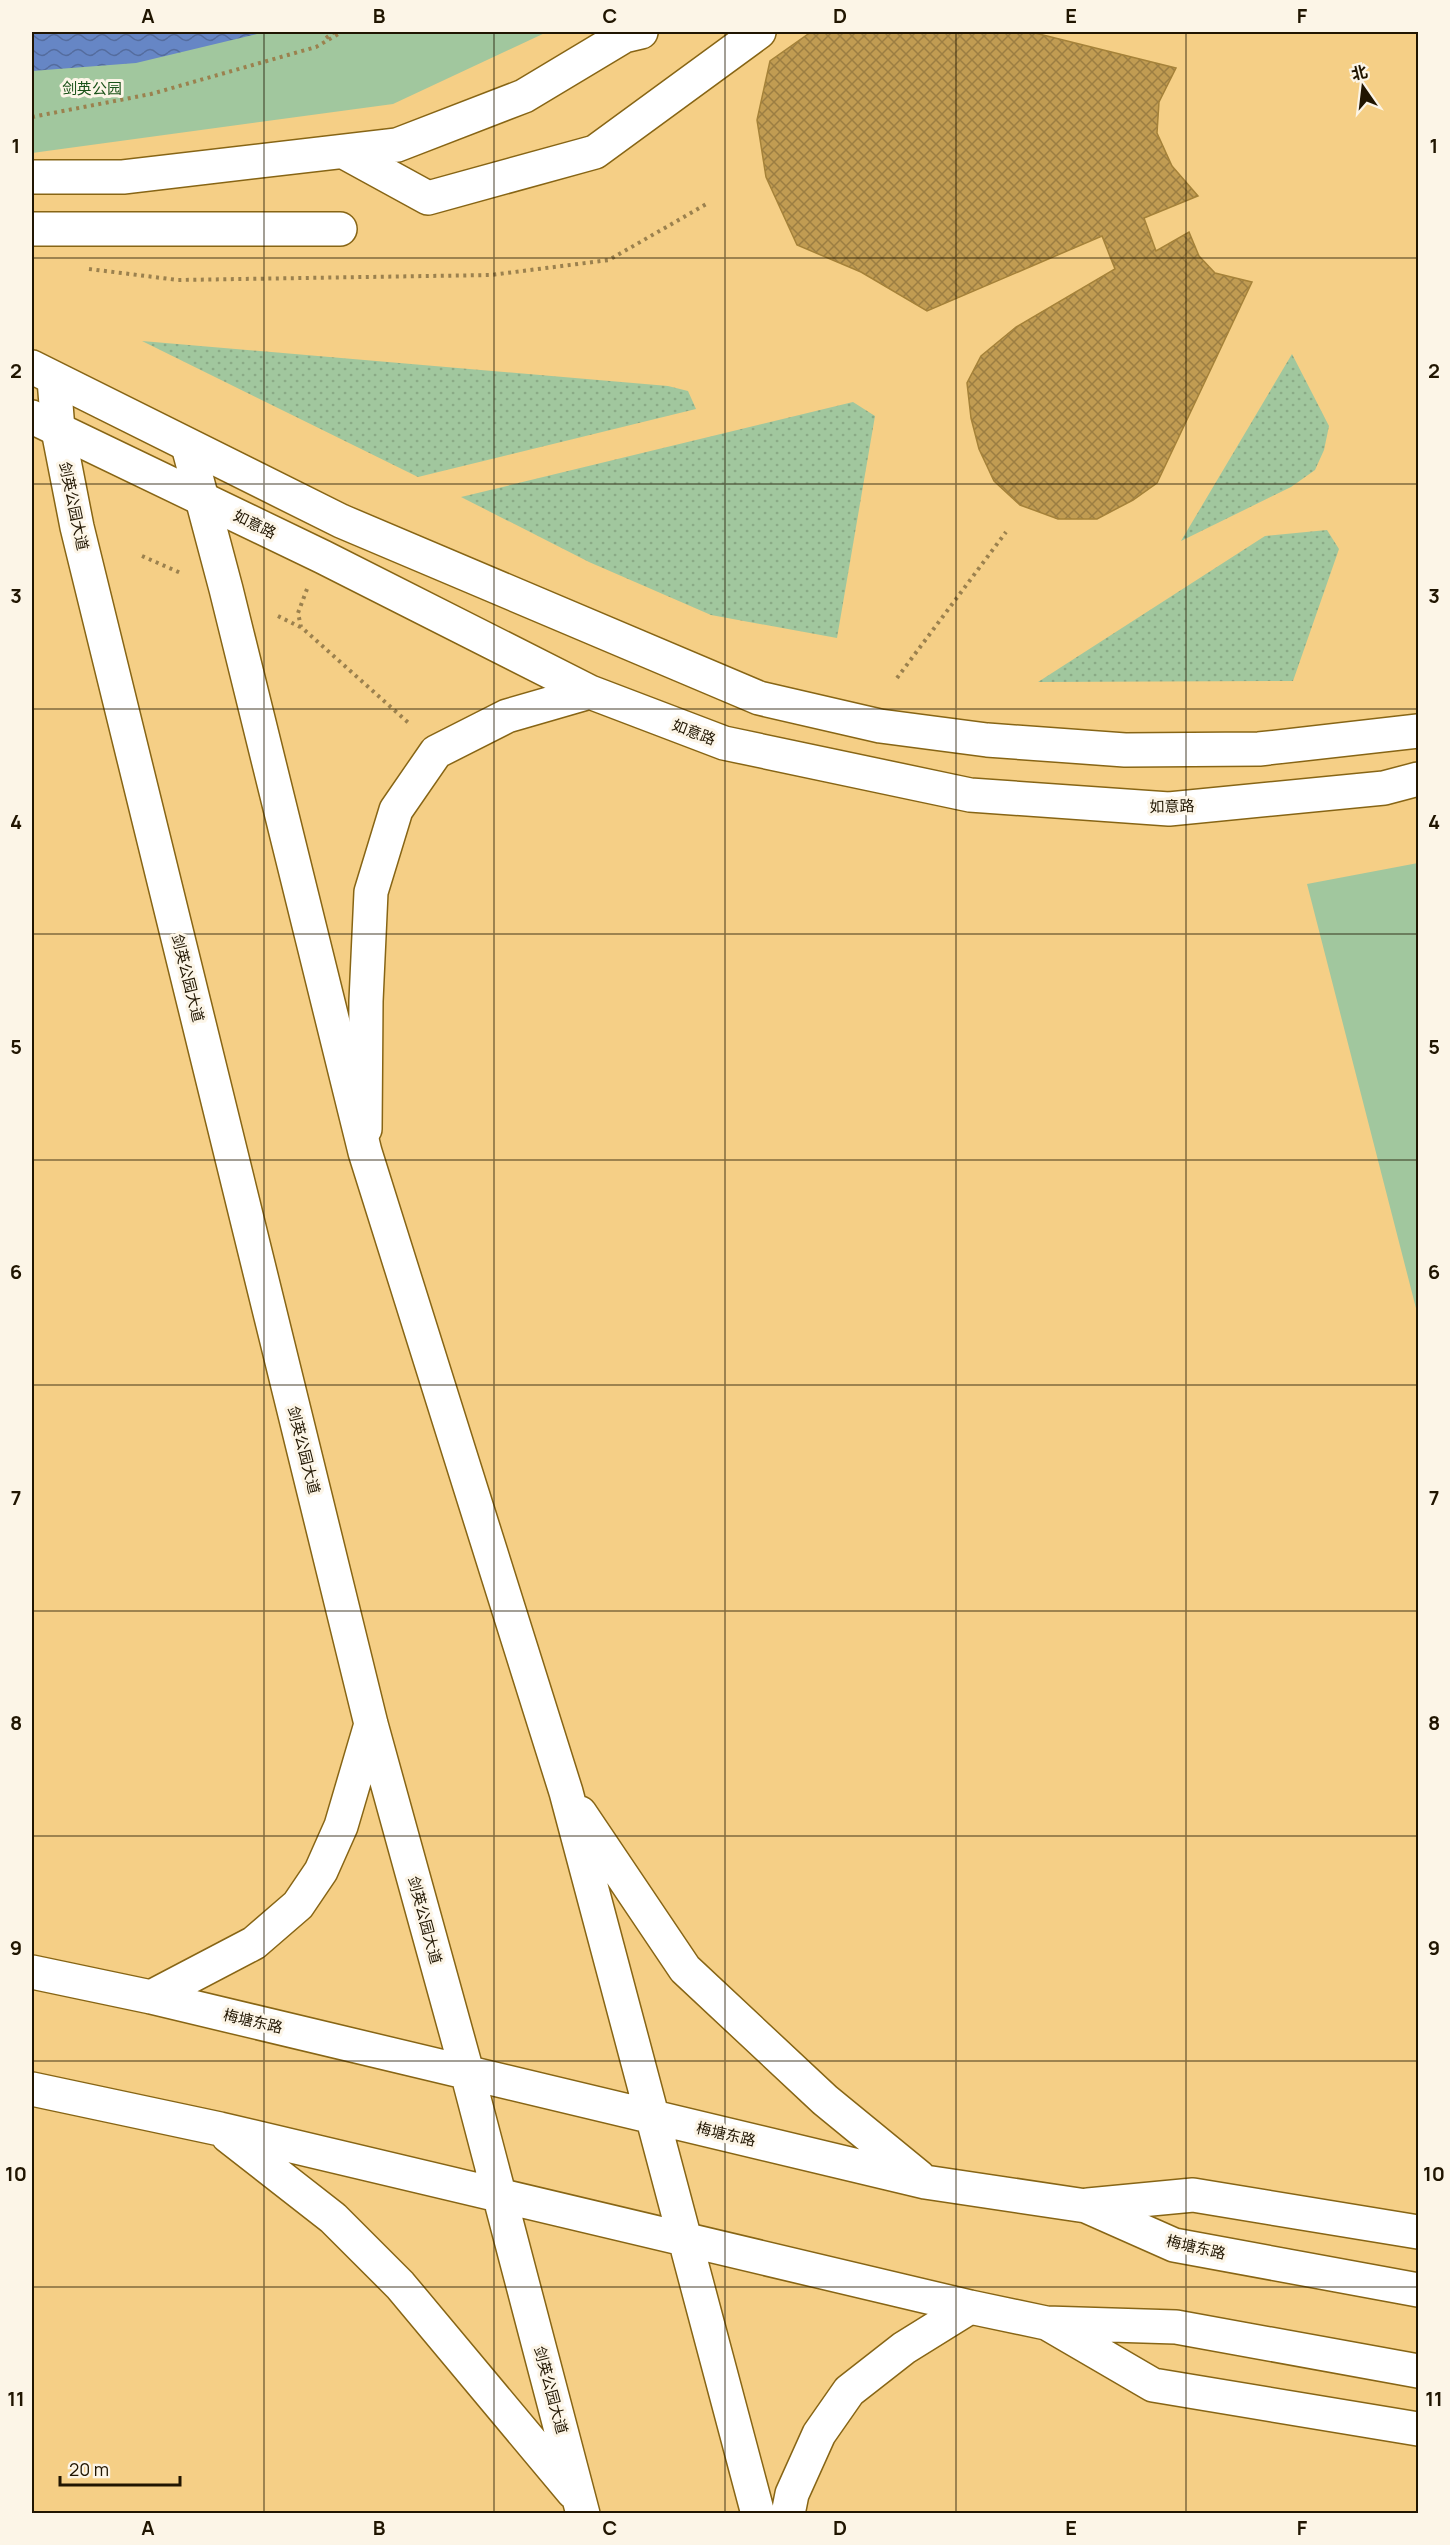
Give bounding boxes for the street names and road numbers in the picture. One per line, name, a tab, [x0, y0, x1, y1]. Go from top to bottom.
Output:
street label: 剑英公园大道	[54, 460, 94, 552]
street label: 如意路	[230, 505, 280, 543]
street label: 如意路	[669, 714, 719, 750]
street label: 如意路	[1149, 795, 1195, 817]
street label: 剑英公园大道	[167, 932, 209, 1024]
street label: 剑英公园大道	[283, 1404, 325, 1496]
street label: 剑英公园大道	[403, 1874, 447, 1966]
street label: 梅塘东路	[221, 2004, 285, 2038]
street label: 梅塘东路	[694, 2117, 758, 2151]
street label: 梅塘东路	[1164, 2230, 1228, 2264]
street label: 剑英公园大道	[529, 2344, 573, 2436]

